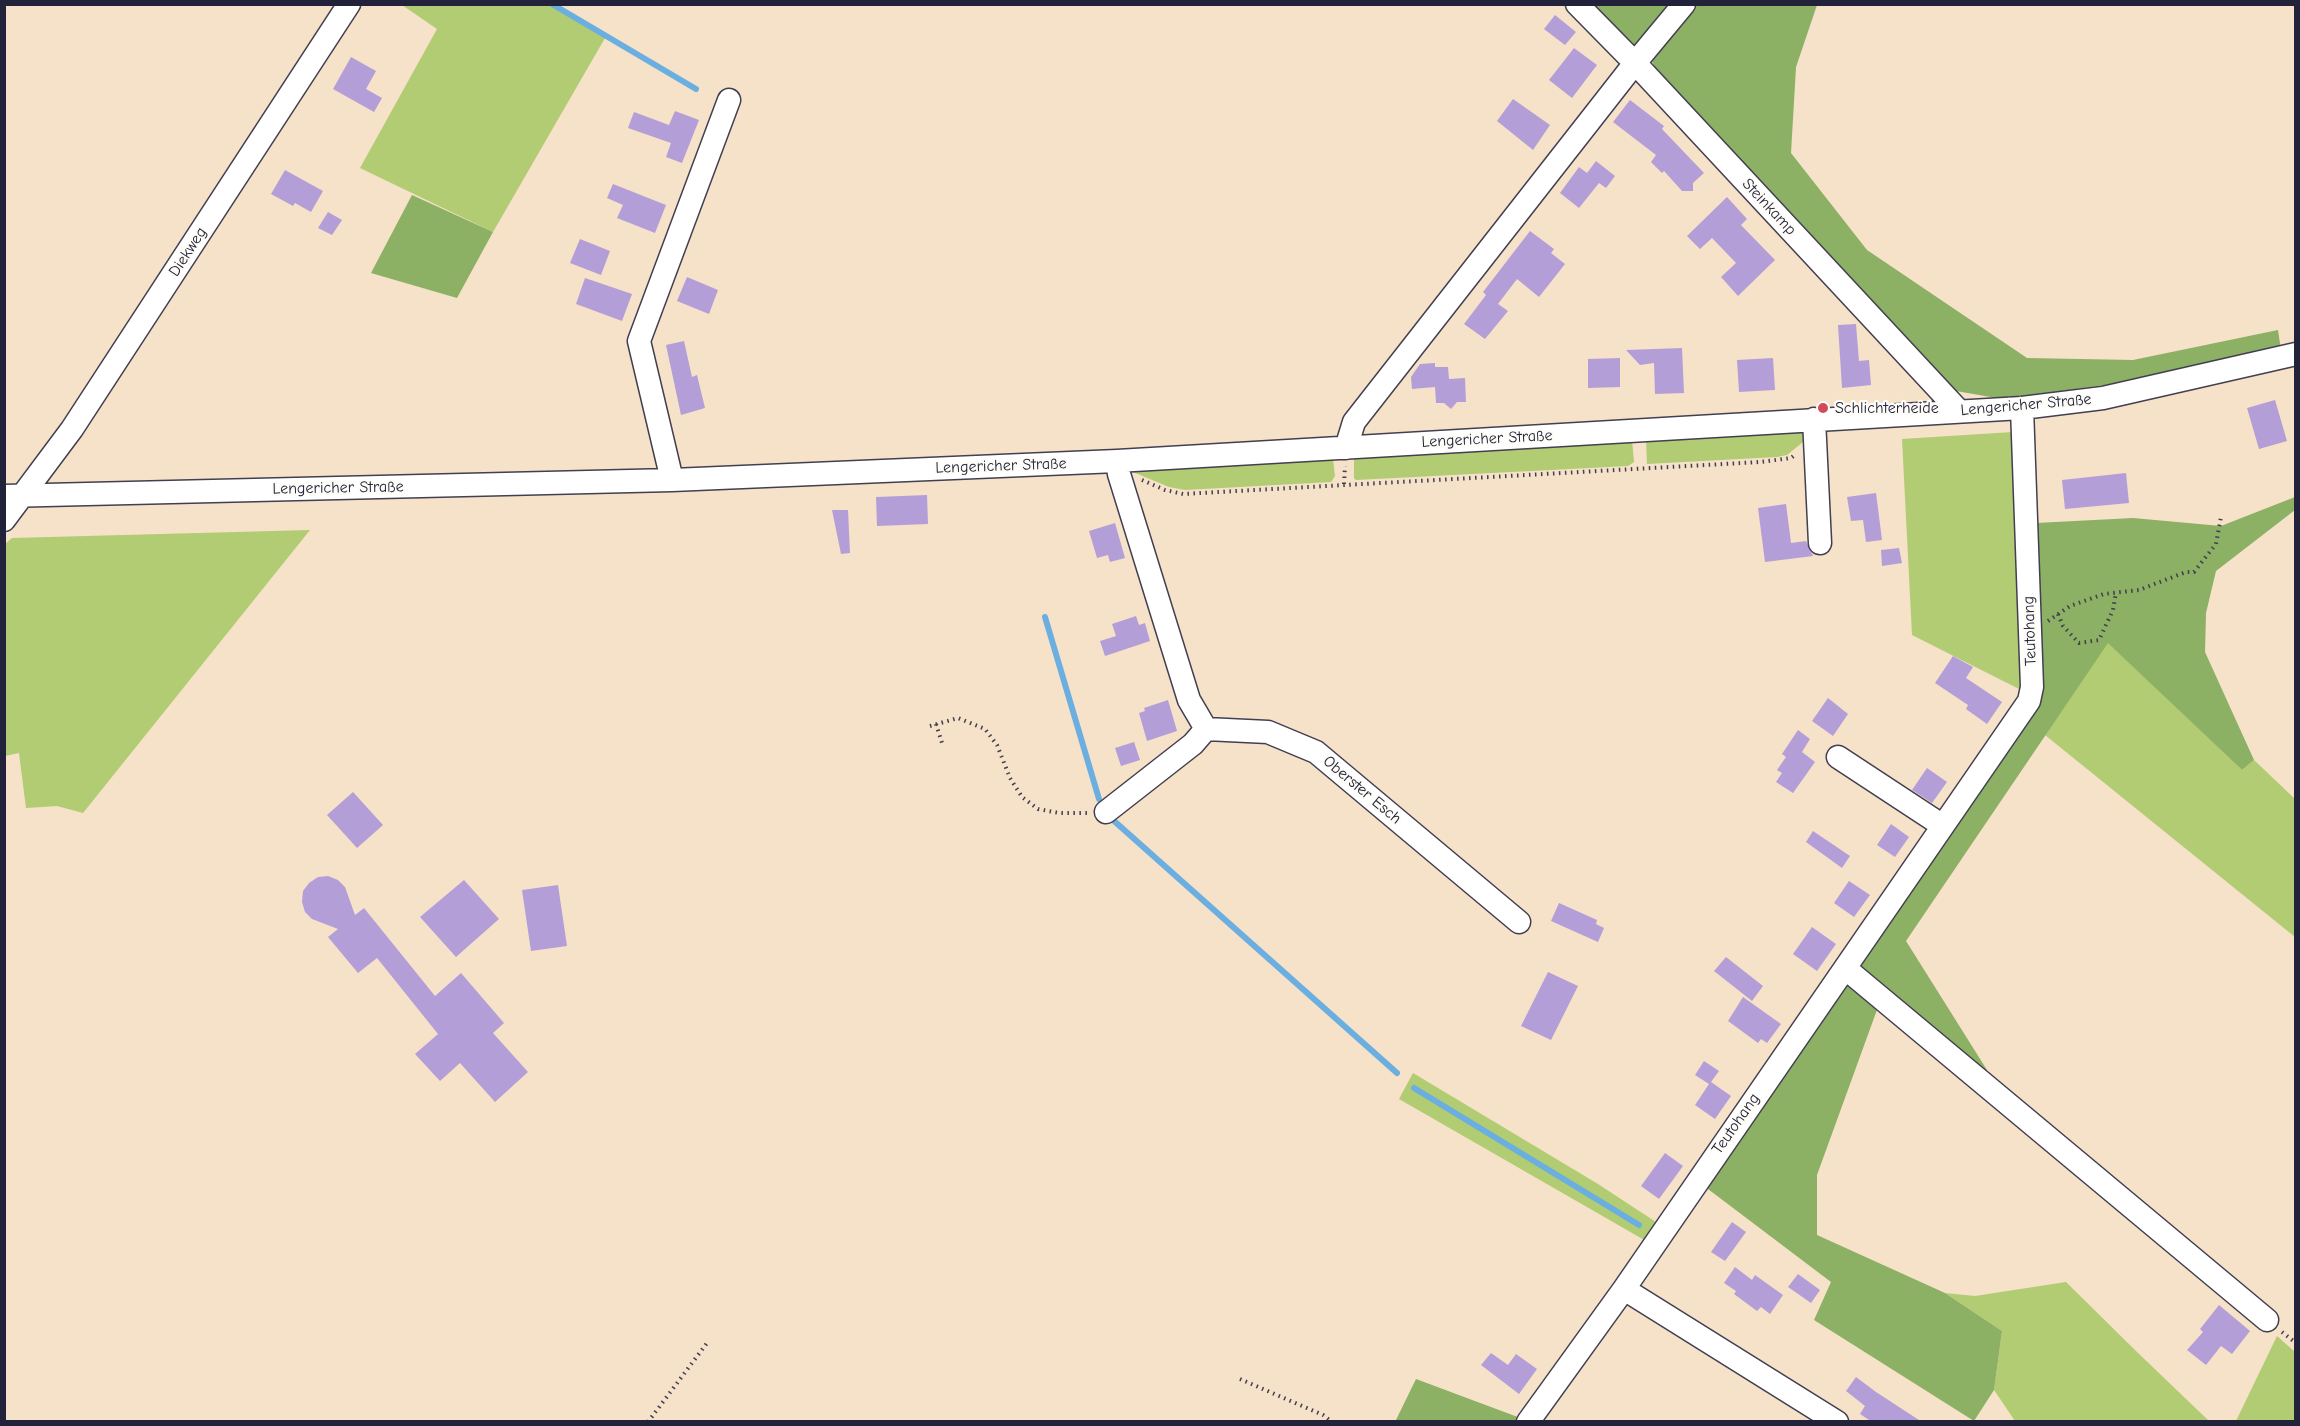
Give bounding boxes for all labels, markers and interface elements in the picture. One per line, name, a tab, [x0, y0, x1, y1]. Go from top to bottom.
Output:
street label: Steinkamp	[1738, 175, 1800, 239]
street label: Diekweg	[165, 224, 211, 280]
street label: Lengericher Straße	[1960, 390, 2092, 420]
place label: Schlichterheide	[1835, 398, 1939, 418]
marker: Schlichterheide	[1816, 401, 1830, 415]
street label: Lengericher Straße	[1421, 426, 1553, 452]
street label: Lengericher Straße	[935, 454, 1067, 478]
street label: Lengericher Straße	[272, 477, 404, 499]
street label: Teutohang	[2019, 596, 2041, 666]
street label: Oberster Esch	[1319, 752, 1405, 828]
street label: Teutohang	[1708, 1090, 1764, 1158]

